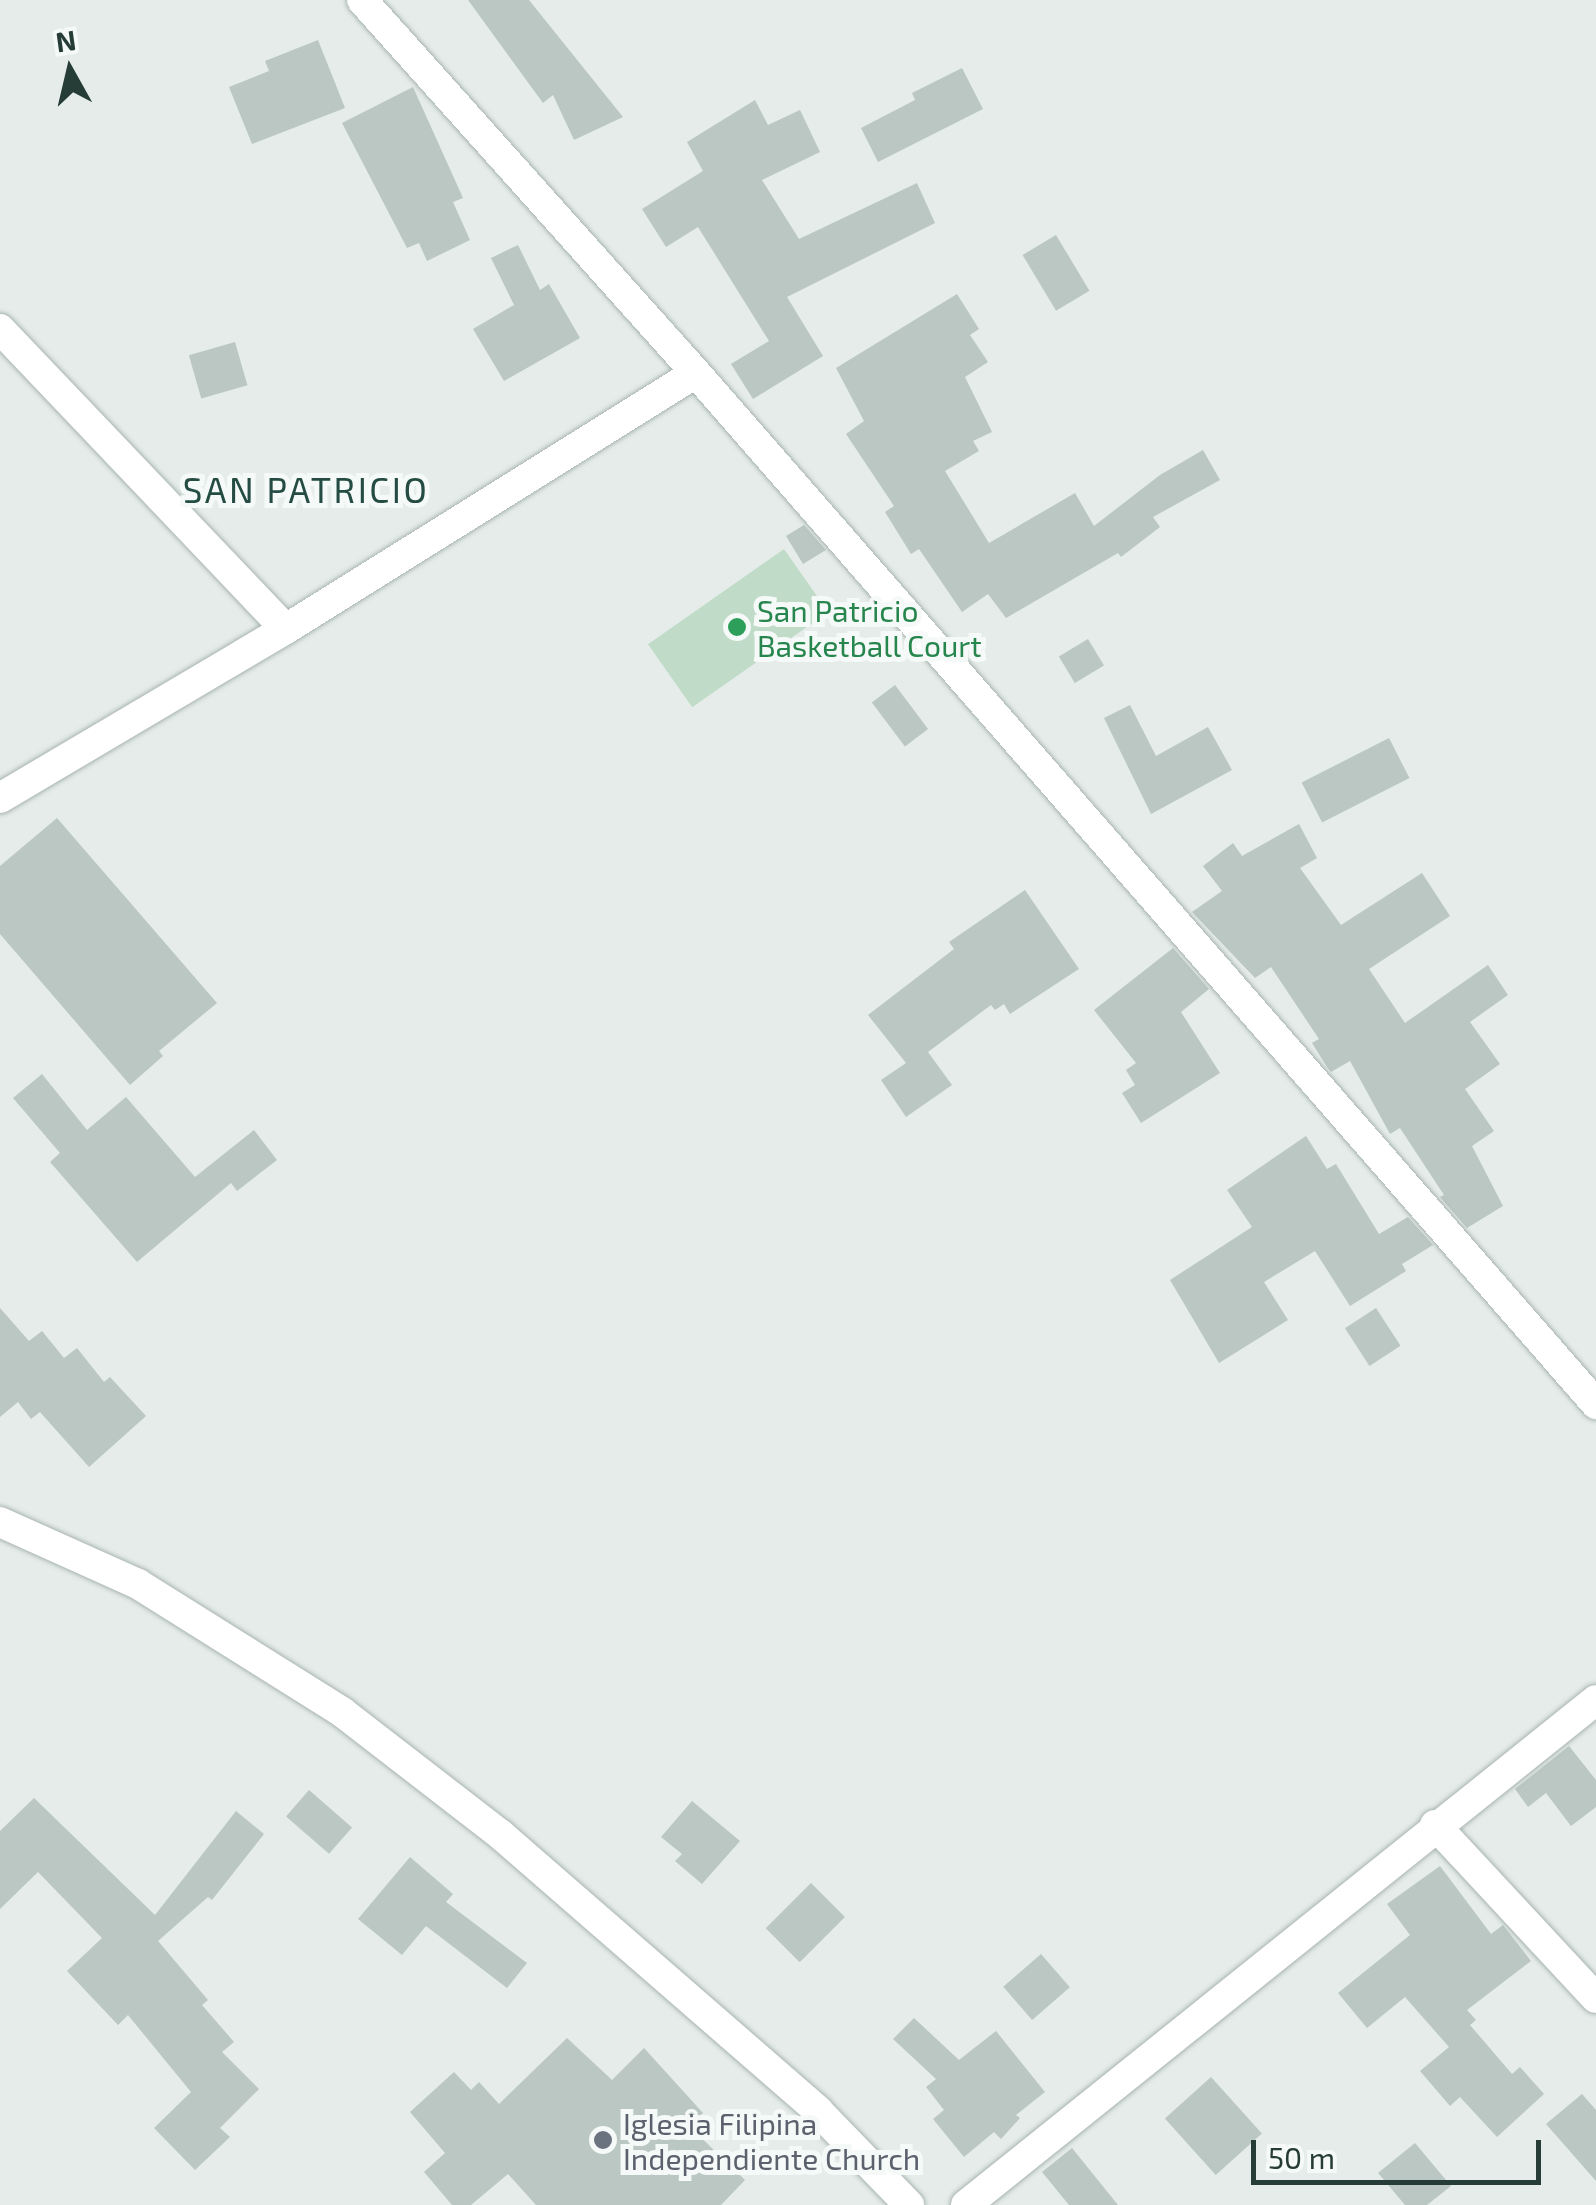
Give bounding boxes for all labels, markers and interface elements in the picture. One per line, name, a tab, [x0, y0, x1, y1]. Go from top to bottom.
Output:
north arrow	[20, 20, 120, 120]
text: N	[53, 22, 78, 59]
district label: SAN PATRICIO	[183, 468, 429, 510]
place label: San Patricio Basketball Court	[757, 592, 982, 662]
marker: San Patricio Basketball Court	[726, 616, 748, 638]
place label: Iglesia Filipina Independiente Church	[623, 2105, 920, 2176]
scale bar	[1256, 2120, 1546, 2182]
marker: Iglesia Filipina Independiente Church	[592, 2129, 614, 2151]
text: 50 m	[1268, 2139, 1335, 2175]

